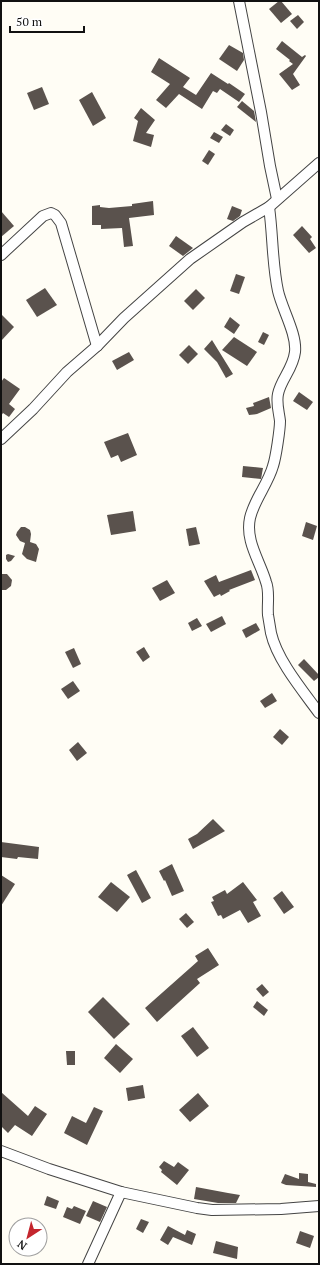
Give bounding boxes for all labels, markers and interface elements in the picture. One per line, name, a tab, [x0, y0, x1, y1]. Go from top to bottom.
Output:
scale bar	[10, 8, 84, 34]
text: 50 m	[16, 14, 43, 29]
north arrow	[8, 1217, 48, 1257]
text: N	[14, 1237, 30, 1253]

